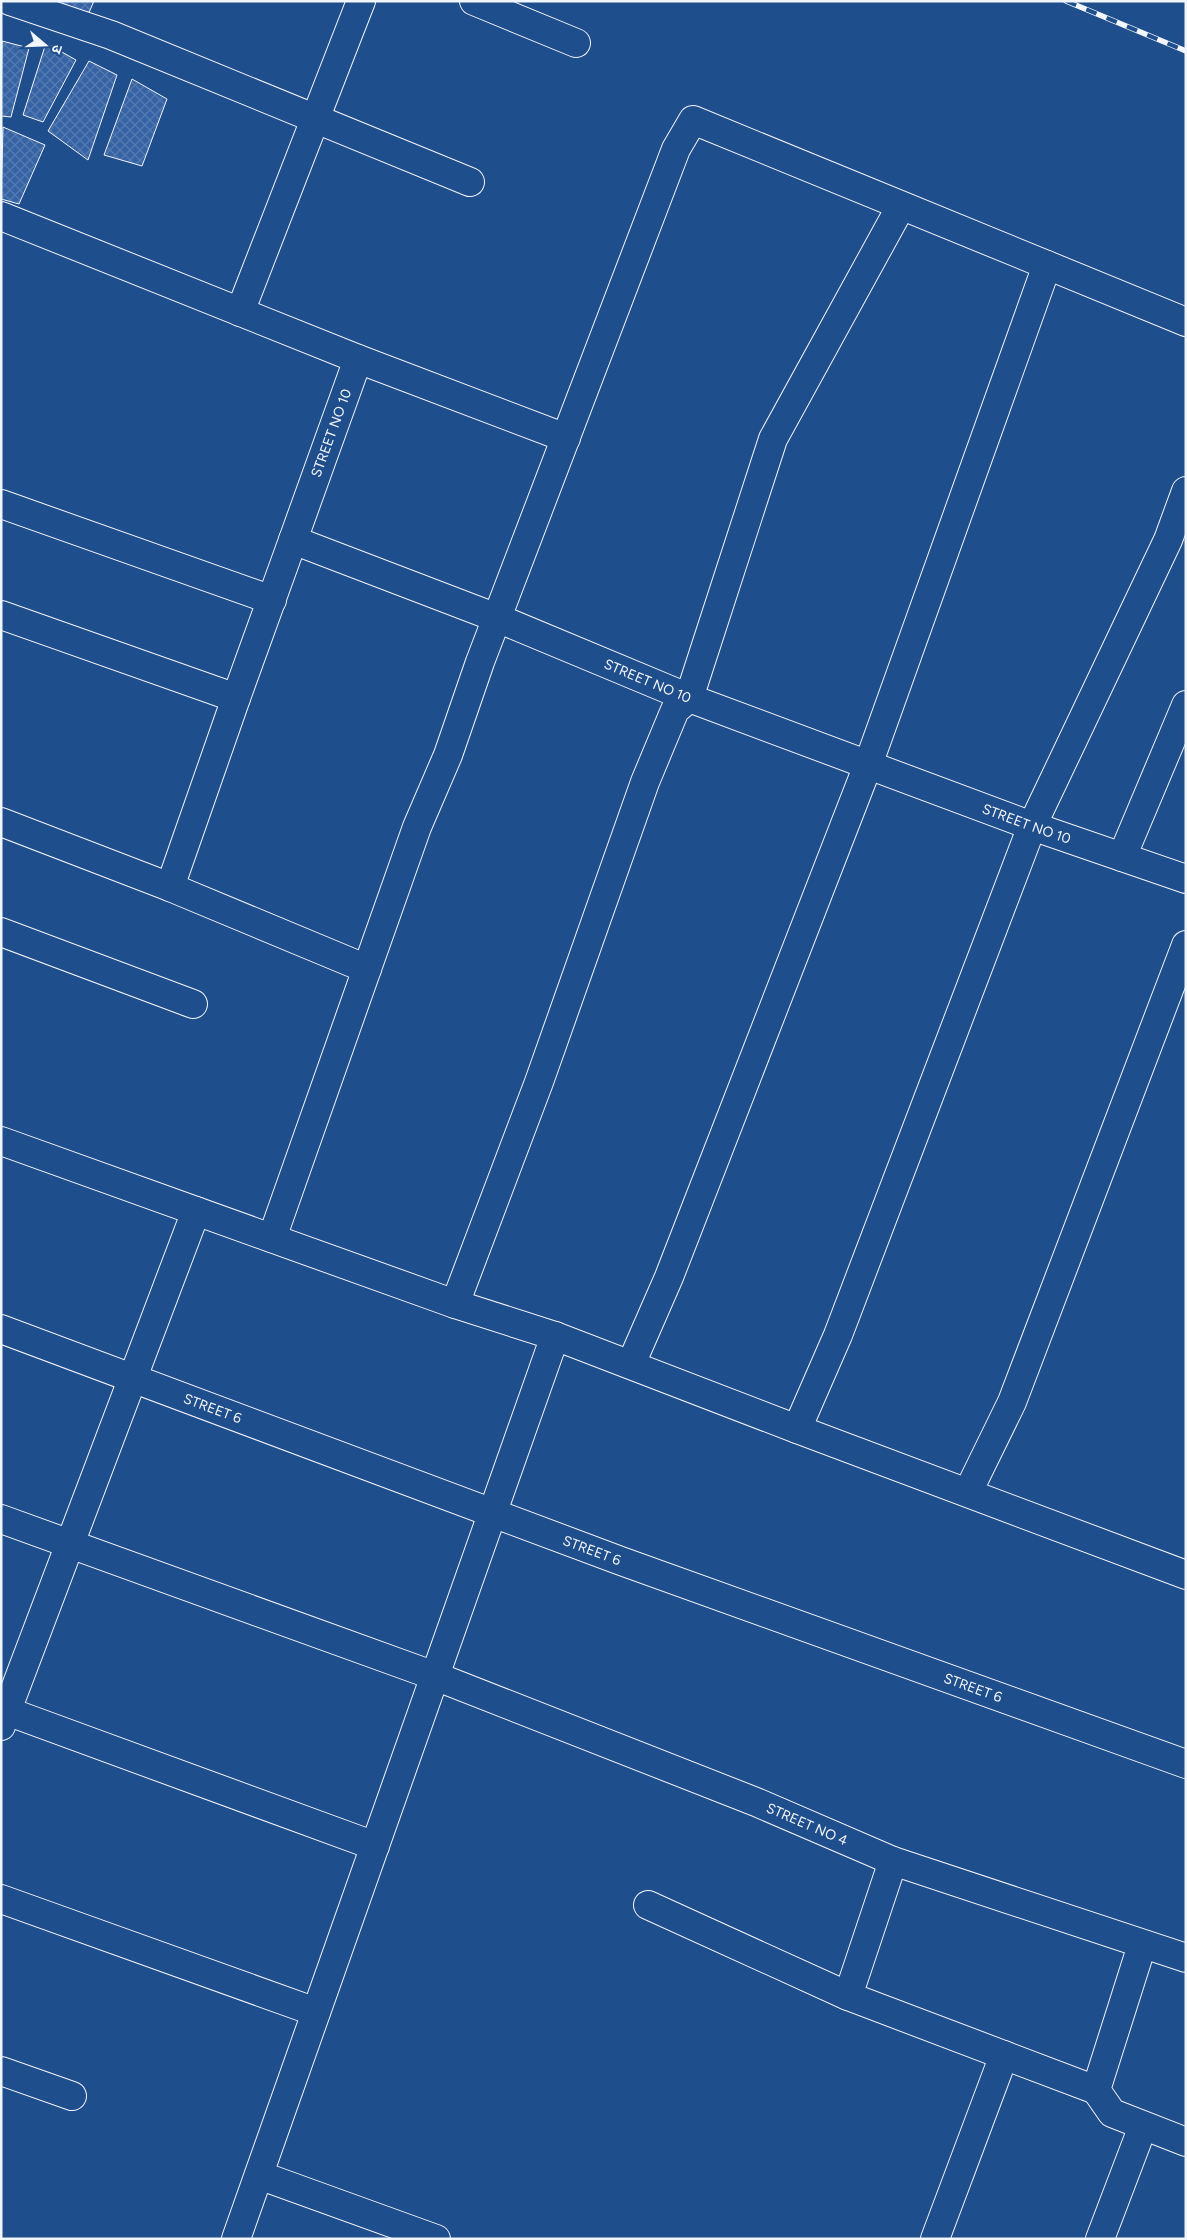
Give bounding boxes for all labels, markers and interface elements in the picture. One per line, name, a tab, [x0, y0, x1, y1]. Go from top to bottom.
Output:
north arrow	[20, 20, 70, 70]
text: उ	[47, 42, 66, 56]
street label: STREET NO 10	[308, 387, 355, 480]
street label: STREET NO 10	[601, 656, 694, 707]
street label: STREET NO 10	[980, 800, 1073, 848]
street label: STREET 6	[181, 1390, 244, 1427]
street label: STREET 6	[560, 1532, 623, 1569]
street label: STREET 6	[941, 1670, 1004, 1706]
street label: STREET NO 4	[764, 1799, 850, 1850]

